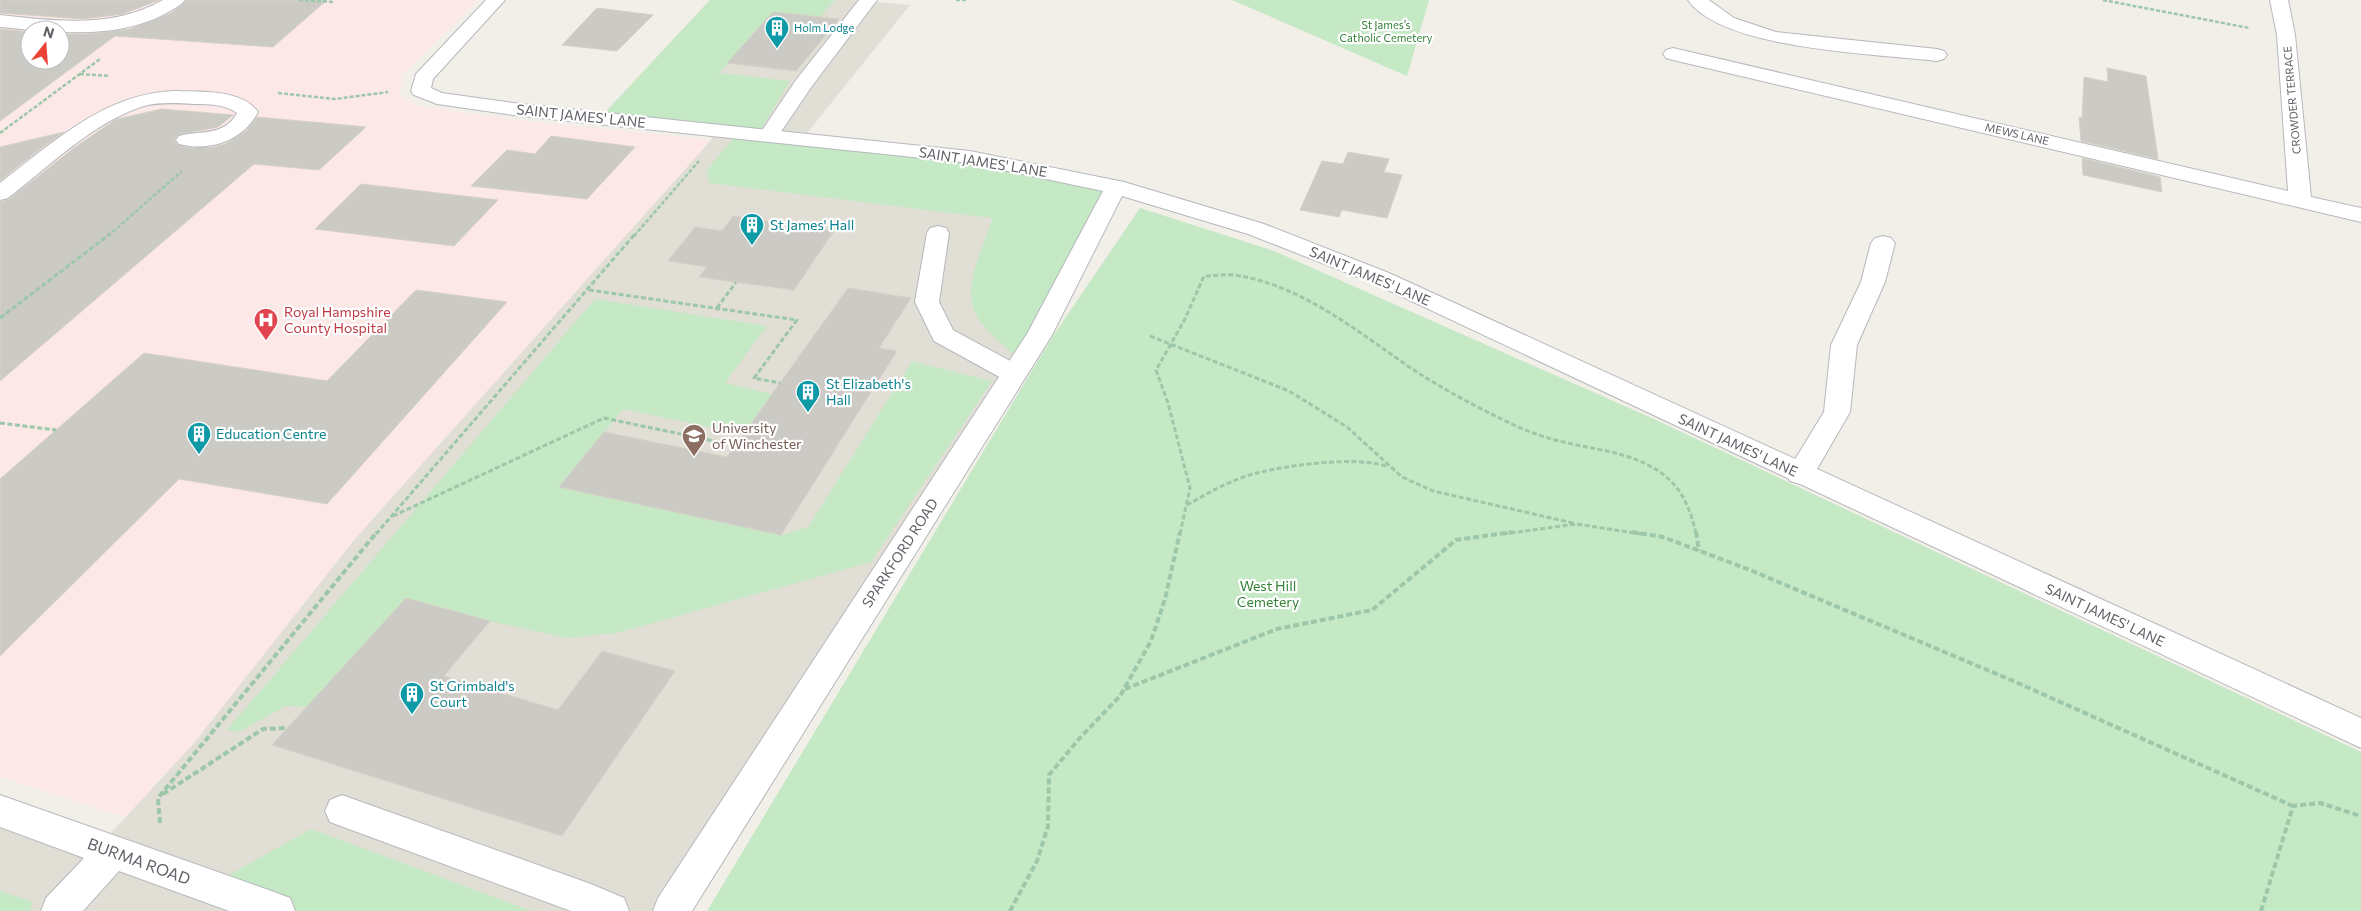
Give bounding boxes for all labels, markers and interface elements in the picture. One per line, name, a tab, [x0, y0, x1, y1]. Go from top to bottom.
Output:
building icon: Holm Lodge	[764, 15, 790, 49]
park label: St James’s Catholic Cemetery	[1340, 18, 1433, 44]
north arrow	[20, 20, 70, 70]
place label: Holm Lodge	[794, 21, 854, 34]
text: N	[41, 22, 56, 42]
street label: CROWDER TERRACE	[2280, 45, 2303, 155]
street label: SAINT JAMES' LANE	[516, 100, 646, 131]
street label: MEWS LANE	[1984, 120, 2050, 147]
street label: SAINT JAMES' LANE	[918, 143, 1048, 180]
building icon: St James' Hall	[739, 212, 765, 246]
place label: St James' Hall	[770, 216, 854, 233]
street label: SAINT JAMES' LANE	[1307, 242, 1433, 309]
place label: Royal Hampshire County Hospital	[284, 303, 391, 336]
hospital icon: Royal Hampshire County Hospital	[253, 307, 279, 341]
place label: St Elizabeth's Hall	[826, 375, 911, 408]
building icon: St Elizabeth's Hall	[795, 379, 821, 413]
street label: SAINT JAMES' LANE	[1676, 409, 1801, 480]
place label: University of Winchester	[712, 419, 802, 452]
building icon: Education Centre	[186, 421, 212, 455]
school or university icon: University of Winchester	[681, 423, 707, 457]
place label: Education Centre	[216, 425, 326, 442]
street label: SPARKFORD ROAD	[858, 495, 941, 610]
park label: West Hill Cemetery	[1237, 577, 1299, 610]
street label: SAINT JAMES' LANE	[2043, 579, 2168, 650]
place label: St Grimbald's Court	[430, 677, 515, 710]
building icon: St Grimbald's Court	[399, 681, 425, 715]
street label: BURMA ROAD	[85, 833, 193, 888]

